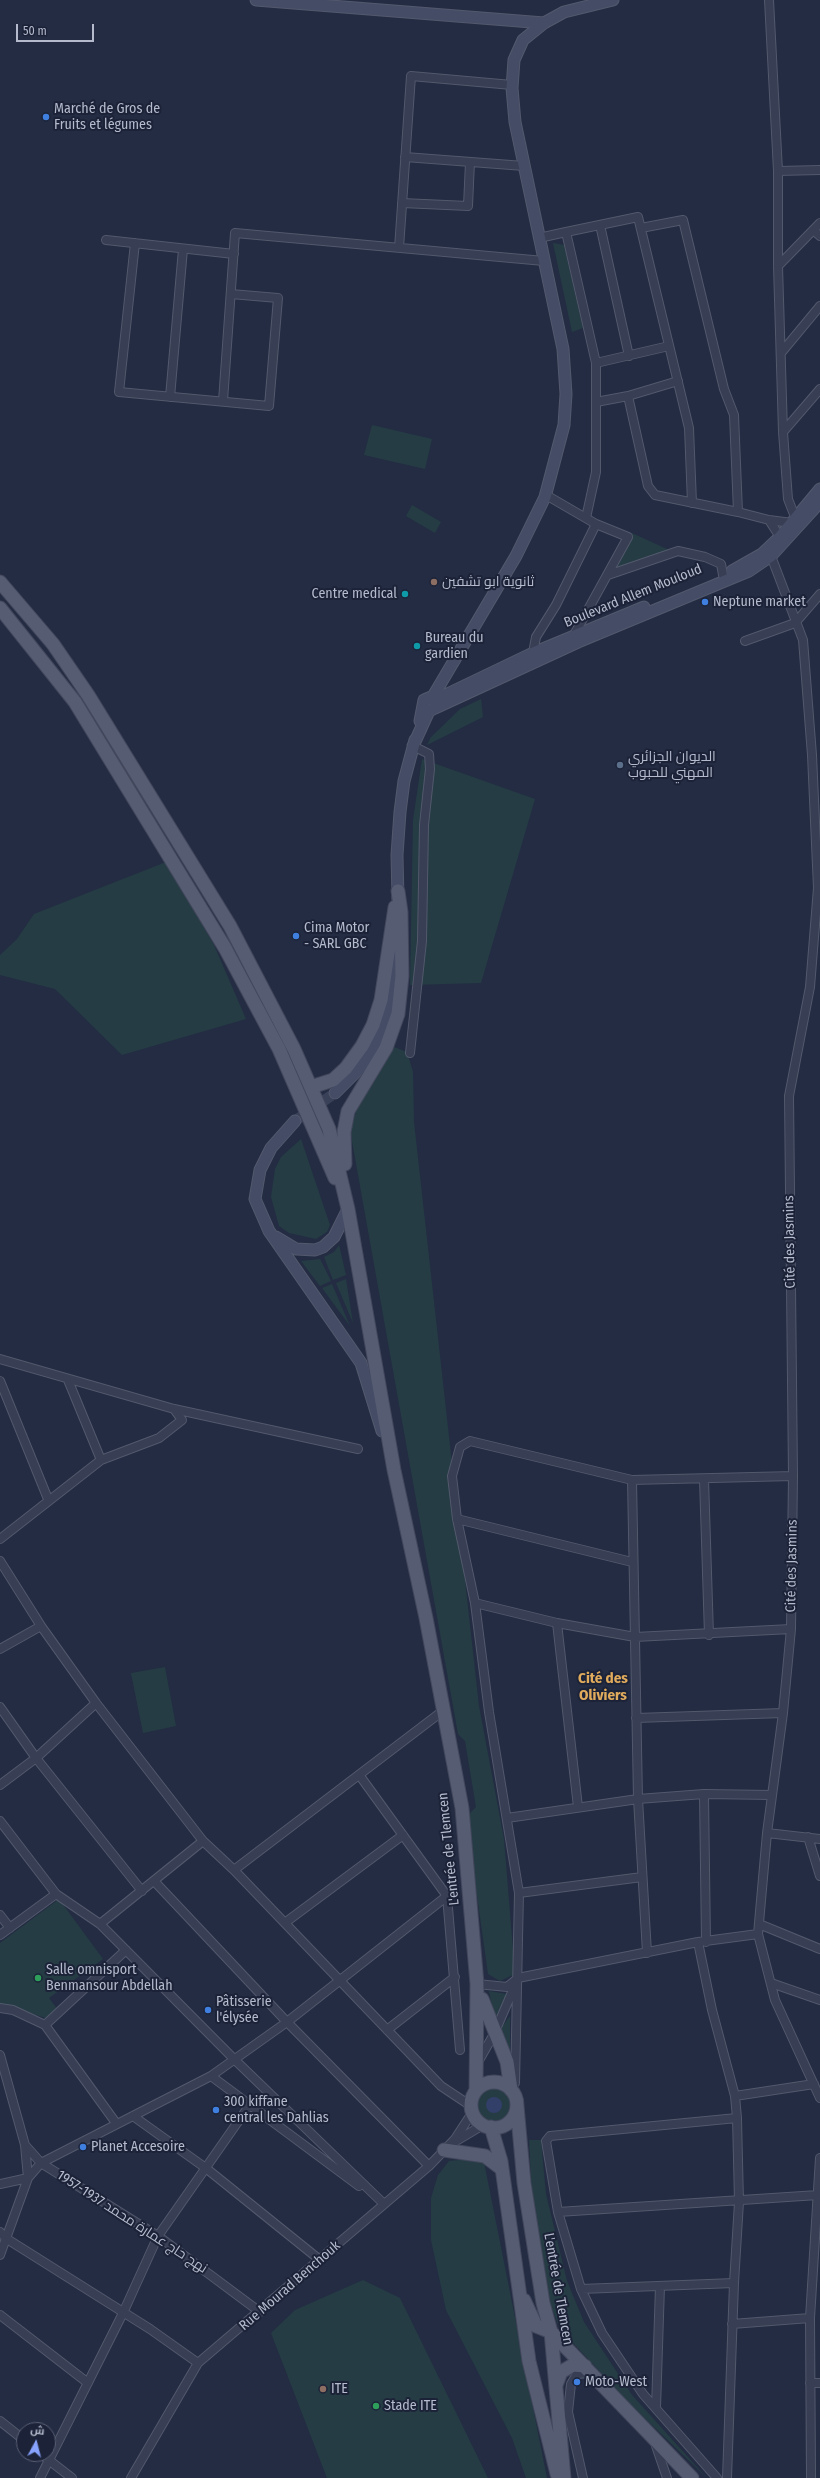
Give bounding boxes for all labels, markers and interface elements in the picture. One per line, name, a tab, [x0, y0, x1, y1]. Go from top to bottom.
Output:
scale bar	[18, 16, 96, 42]
text: 50 m	[23, 24, 47, 38]
place label: Marché de Gros de Fruits et légumes	[54, 101, 160, 134]
marker: Marché de Gros de Fruits et légumes	[41, 112, 51, 122]
street label: Boulevard Allem Mouloud	[562, 561, 704, 631]
place label: ثانوية ابو تشفين	[442, 574, 534, 590]
marker: ثانوية ابو تشفين	[429, 577, 439, 587]
place label: Centre medical	[312, 586, 397, 602]
marker: Centre medical	[400, 589, 410, 599]
place label: Neptune market	[713, 594, 806, 610]
marker: Neptune market	[700, 597, 710, 607]
place label: Bureau du gardien	[425, 630, 484, 662]
marker: Bureau du gardien	[412, 641, 422, 651]
place label: الديوان الجزائري المهني للحبوب	[628, 749, 716, 782]
marker: الديوان الجزائري المهني للحبوب	[615, 760, 625, 770]
place label: Cima Motor - SARL GBC	[304, 920, 369, 952]
marker: Cima Motor - SARL GBC	[291, 931, 301, 941]
street label: Cité des Jasmins	[781, 1195, 799, 1289]
street label: Cité des Jasmins	[783, 1519, 801, 1613]
district label: Cité des Oliviers	[578, 1670, 628, 1705]
street label: L'entrée de Tlemcen	[435, 1792, 463, 1906]
place label: Salle omnisport Benmansour Abdellah	[46, 1962, 173, 1994]
marker: Salle omnisport Benmansour Abdellah	[33, 1973, 43, 1983]
place label: Pâtisserie l'élysée	[216, 1994, 272, 2026]
marker: Pâtisserie l'élysée	[203, 2005, 213, 2015]
place label: 300 kiffane central les Dahlias	[224, 2094, 329, 2126]
marker: 300 kiffane central les Dahlias	[211, 2105, 221, 2115]
place label: Planet Accesoire	[91, 2139, 185, 2155]
marker: Planet Accesoire	[78, 2142, 88, 2152]
street label: نهج حاج عمارة محمد 1937-1957	[54, 2167, 210, 2277]
street label: L'entrée de Tlemcen	[540, 2232, 576, 2346]
street label: Rue Mourad Benchouk	[236, 2238, 344, 2334]
place label: Moto-West	[585, 2374, 647, 2390]
marker: Moto-West	[572, 2377, 582, 2387]
place label: ITE	[331, 2381, 348, 2397]
marker: ITE	[318, 2384, 328, 2394]
place label: Stade ITE	[384, 2398, 437, 2414]
marker: Stade ITE	[371, 2401, 381, 2411]
north arrow	[16, 2422, 56, 2462]
text: ش	[30, 2423, 45, 2438]

